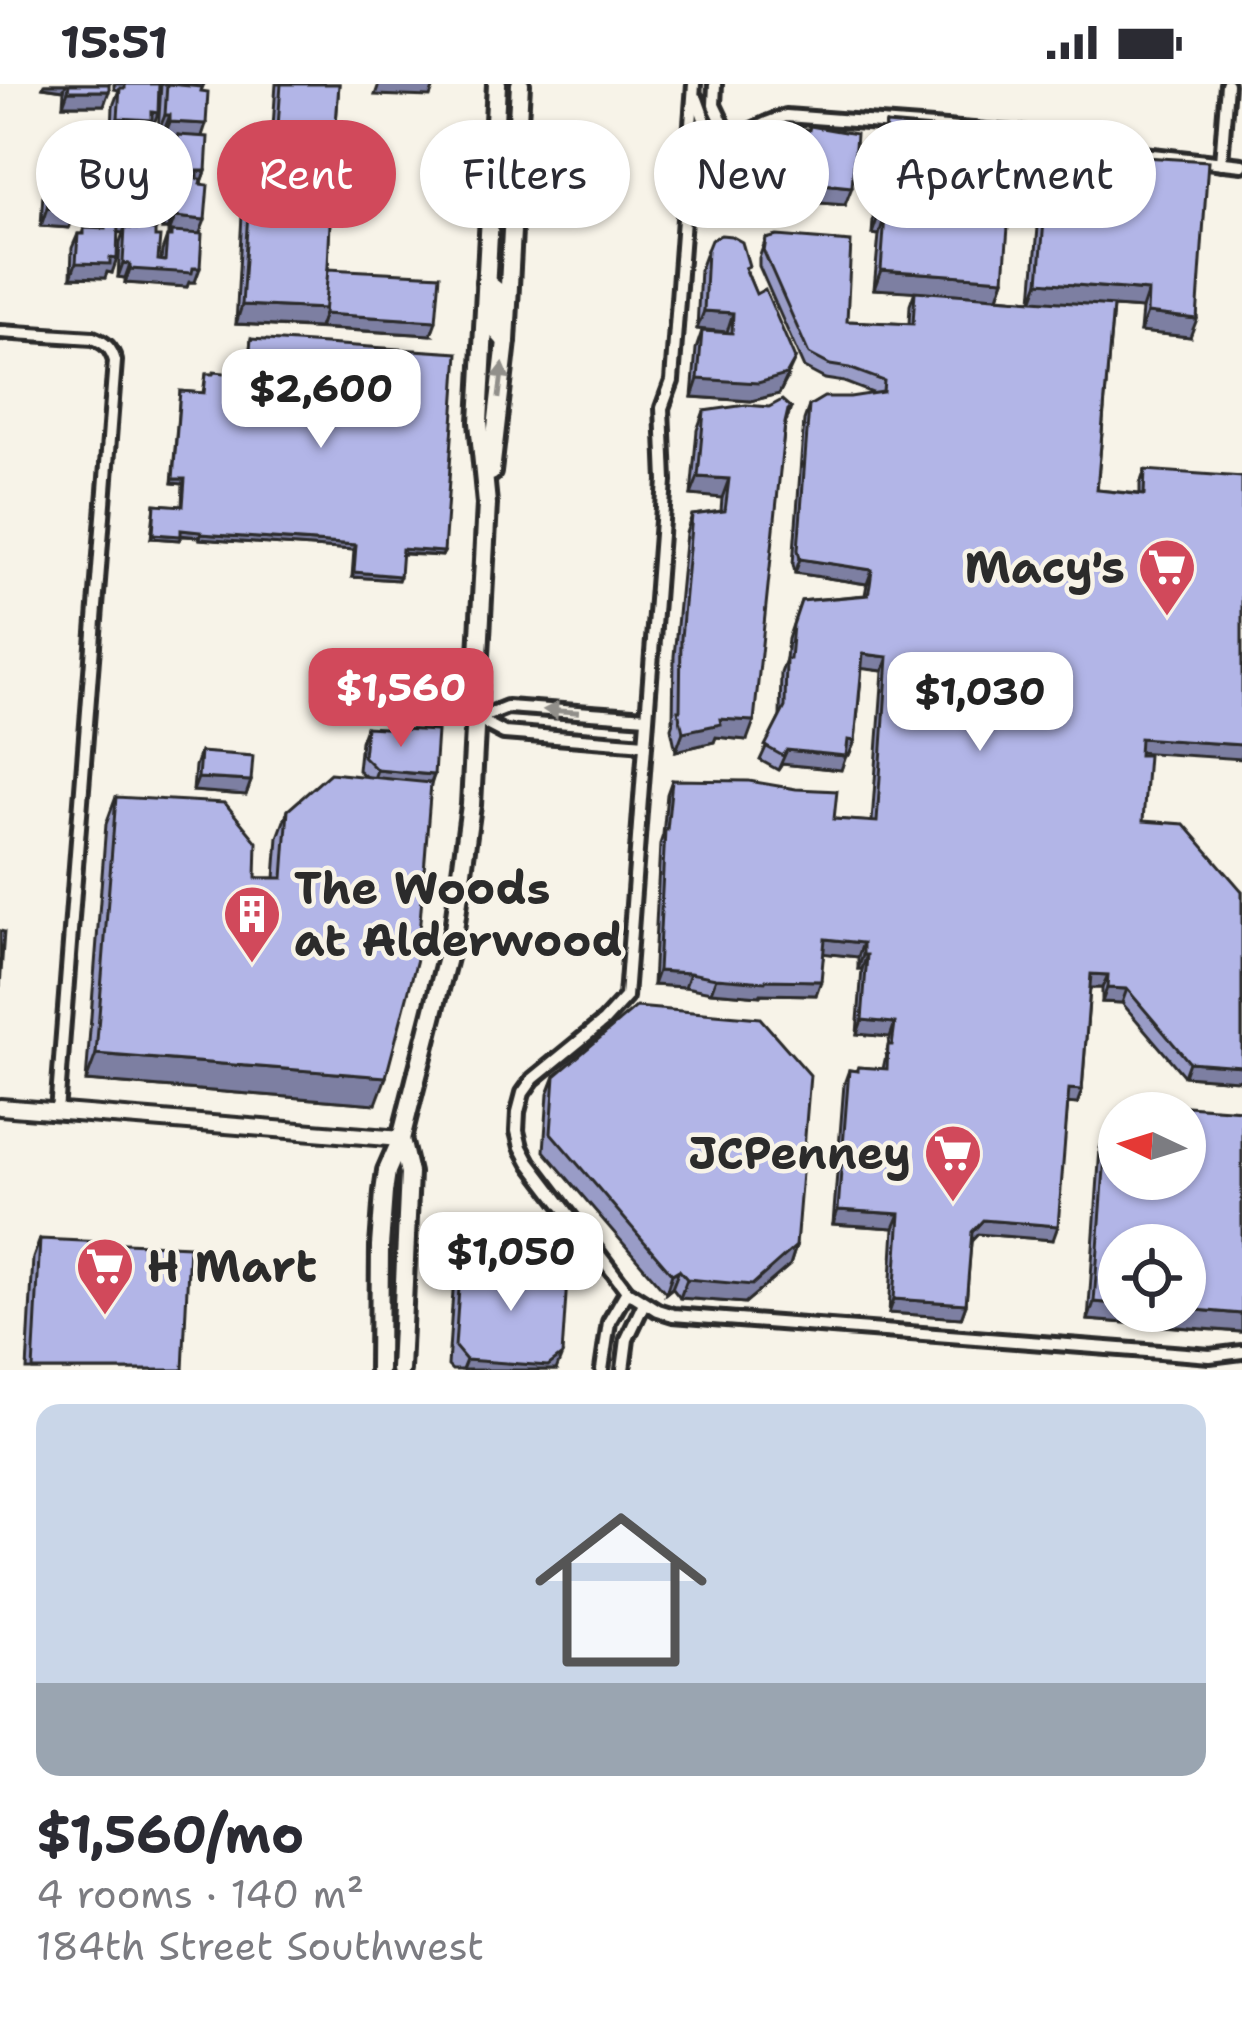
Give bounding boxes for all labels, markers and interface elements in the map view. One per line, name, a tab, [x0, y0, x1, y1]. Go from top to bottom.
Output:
text: 15:51	[60, 12, 168, 72]
chip: Buy	[36, 120, 193, 228]
chip: Rent	[217, 120, 396, 228]
chip: Filters	[420, 120, 630, 228]
chip: New	[654, 120, 829, 228]
chip: Apartment	[853, 120, 1156, 228]
pin: $2,600	[223, 349, 419, 451]
text: $2,600	[249, 362, 393, 414]
one-way arrow	[492, 362, 511, 399]
supermarket icon: Macy's	[1136, 536, 1198, 618]
place label: Macy's	[965, 537, 1125, 597]
pin: $1,560	[303, 648, 499, 750]
pin: $1,030	[882, 652, 1078, 754]
text: $1,560	[336, 661, 466, 713]
text: $1,030	[914, 665, 1046, 717]
one-way arrow	[542, 702, 579, 721]
place label: The Woods at Alderwood	[294, 858, 623, 970]
building icon: The Woods at Alderwood	[221, 883, 283, 965]
north arrow	[1098, 1092, 1206, 1200]
map controls	[1098, 1092, 1206, 1332]
supermarket icon: JCPenney	[922, 1122, 984, 1204]
place label: JCPenney	[688, 1123, 911, 1183]
pin: $1,050	[413, 1212, 609, 1314]
button: locate	[1098, 1224, 1206, 1332]
text: $1,050	[446, 1225, 576, 1277]
supermarket icon: H Mart	[74, 1235, 136, 1317]
place label: H Mart	[147, 1236, 317, 1296]
icon: home	[513, 1482, 729, 1698]
text: $1,560/mo	[36, 1800, 304, 1868]
text: 4 rooms · 140 m²	[36, 1868, 364, 1920]
text: 184th Street Southwest	[36, 1920, 484, 1972]

